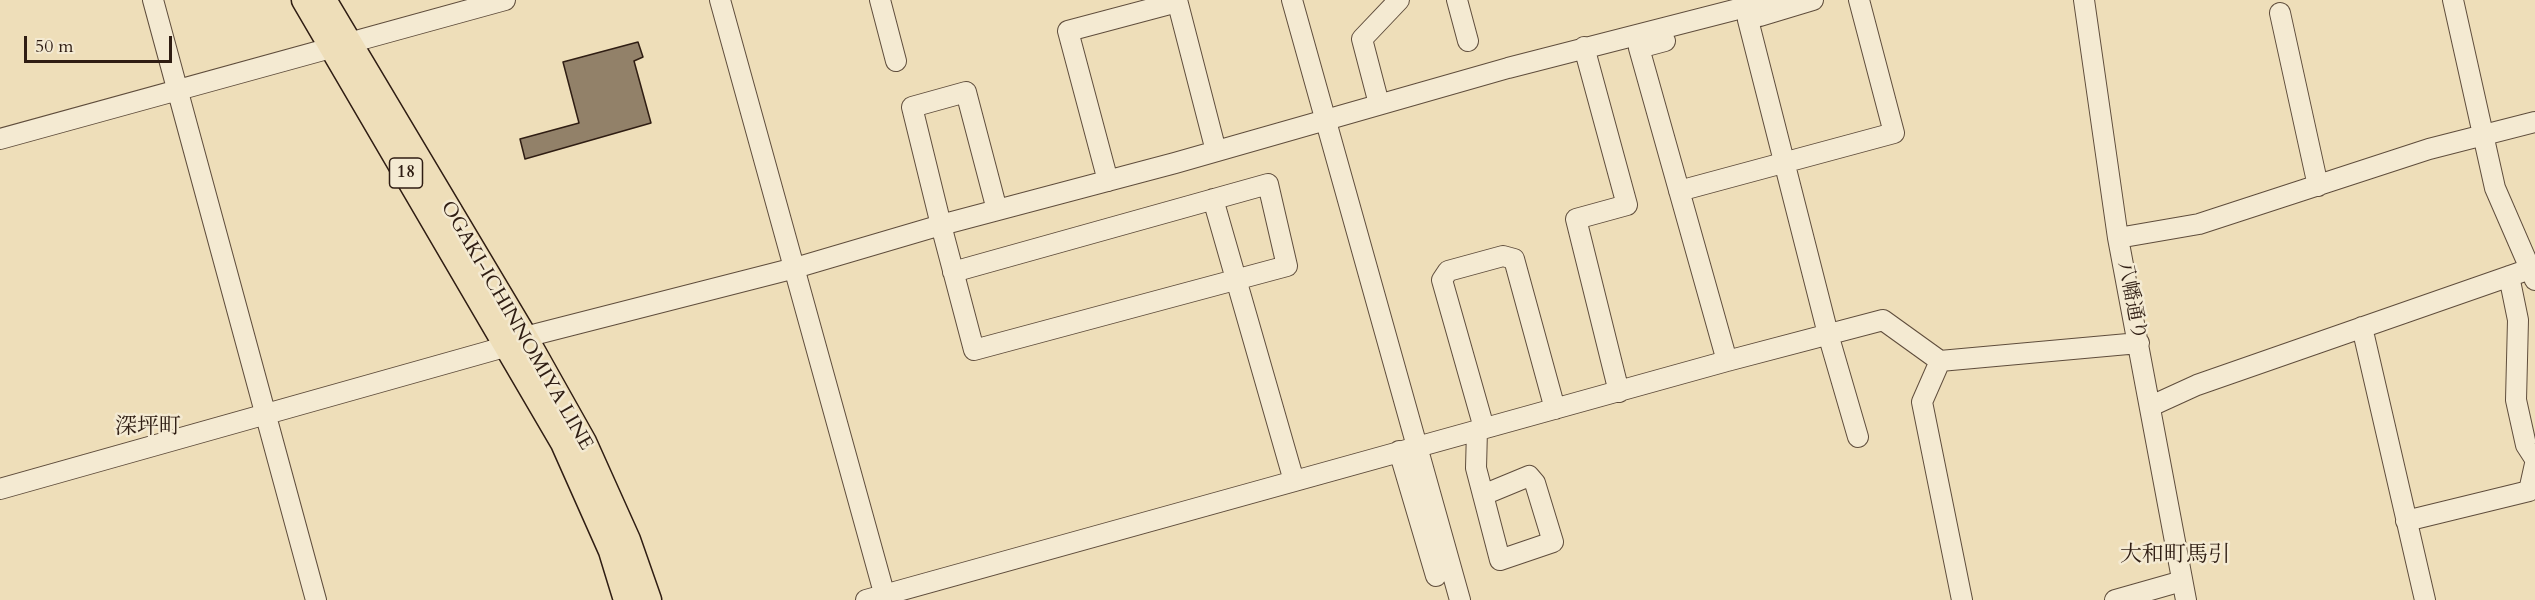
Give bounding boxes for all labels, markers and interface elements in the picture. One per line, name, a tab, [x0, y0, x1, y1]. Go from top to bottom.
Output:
scale bar	[27, 24, 176, 62]
text: 50 m	[35, 34, 74, 59]
road number: 18	[390, 158, 422, 188]
street label: OGAKI-ICHINNOMIYA LINE	[435, 197, 597, 455]
street label: 八幡通り	[2112, 259, 2150, 343]
district label: 深坪町	[115, 415, 181, 441]
district label: 大和町馬引	[2120, 543, 2230, 569]

